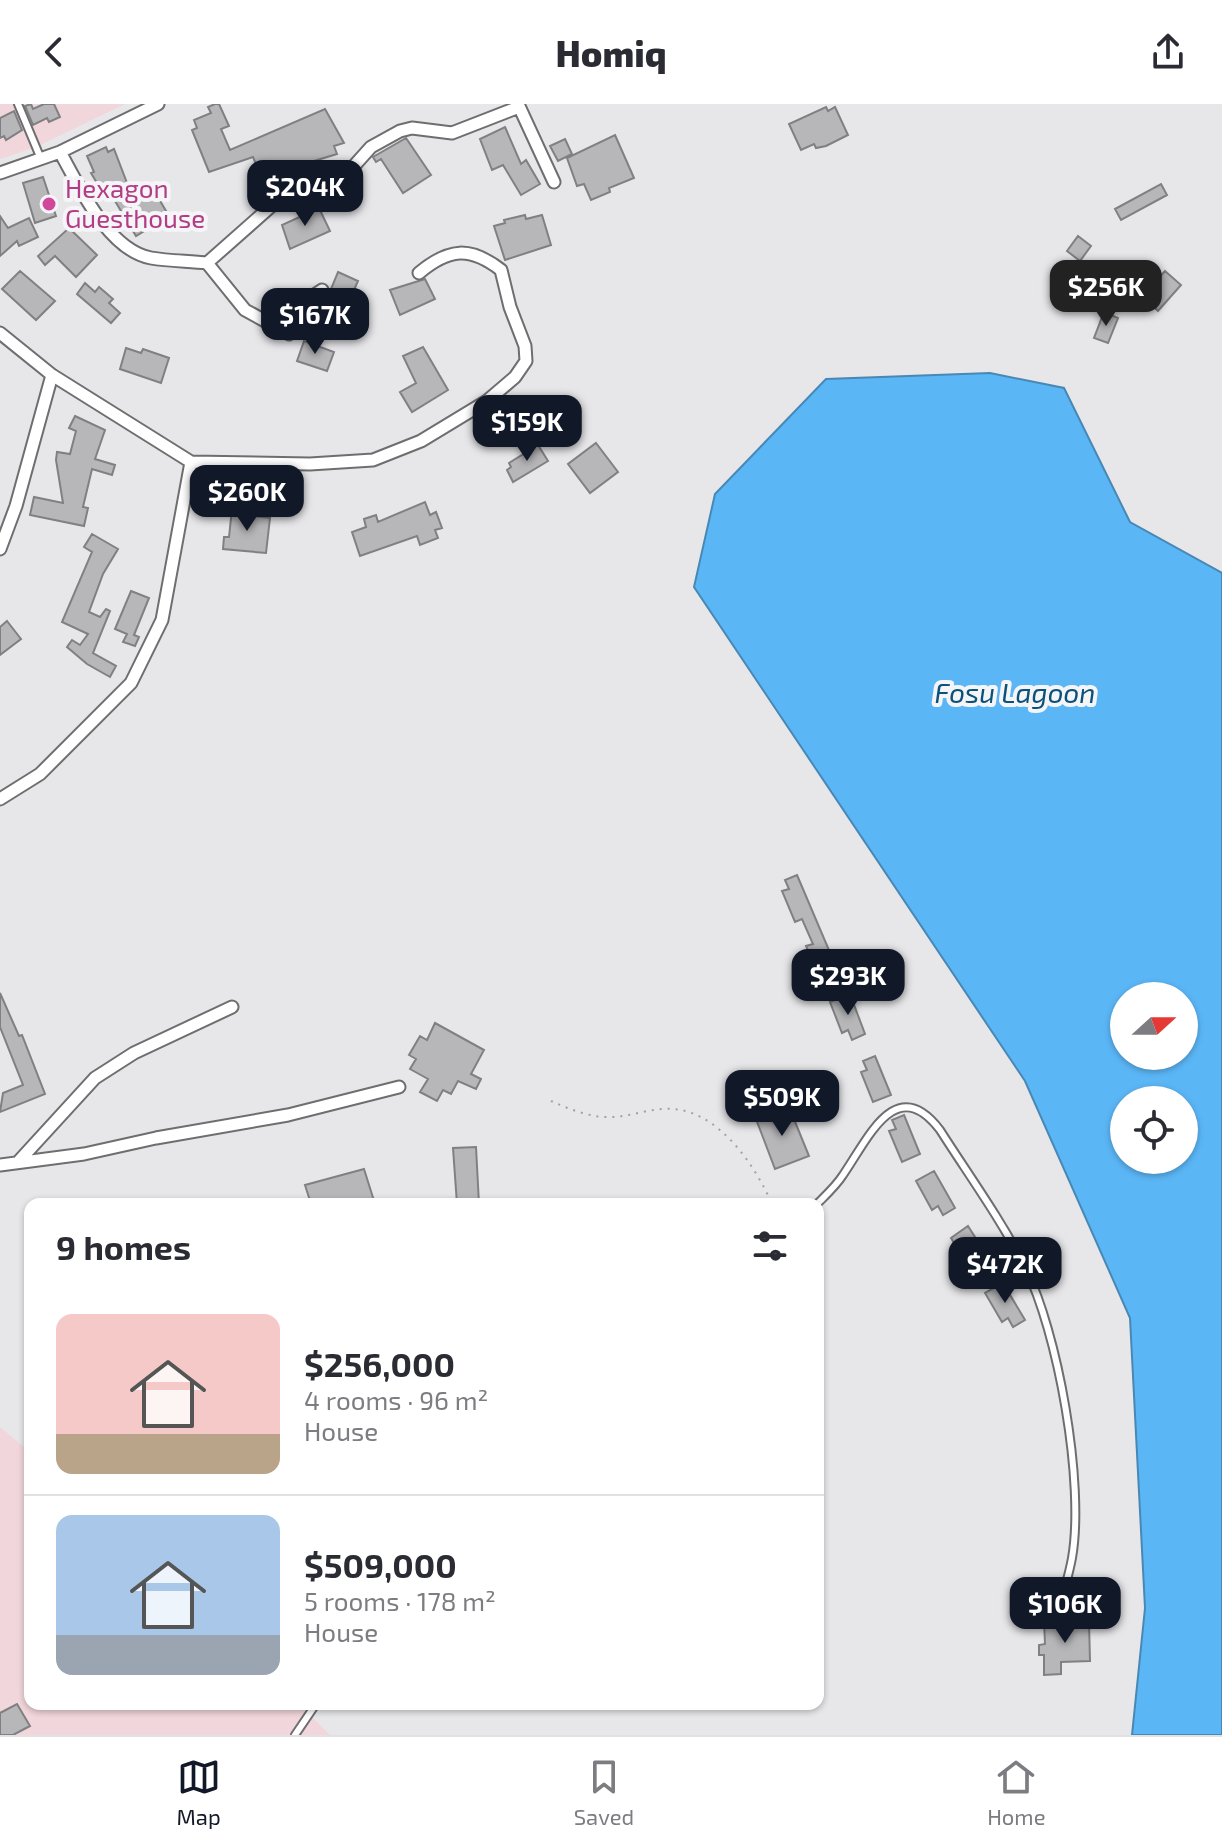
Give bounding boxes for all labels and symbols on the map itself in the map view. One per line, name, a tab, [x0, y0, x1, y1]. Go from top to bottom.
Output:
pin: $204K	[249, 160, 361, 228]
place label: Hexagon Guesthouse	[65, 172, 205, 233]
marker: Hexagon Guesthouse	[40, 195, 58, 213]
pin: $256K	[1050, 260, 1162, 328]
pin: $167K	[259, 288, 371, 356]
pin: $159K	[471, 395, 583, 463]
pin: $260K	[191, 465, 303, 533]
water label: Fosu Lagoon	[935, 675, 1095, 709]
pin: $293K	[792, 949, 904, 1017]
north arrow	[1110, 982, 1198, 1070]
pin: $509K	[726, 1070, 838, 1138]
pin: $472K	[949, 1237, 1061, 1305]
pin: $106K	[1009, 1577, 1121, 1645]

